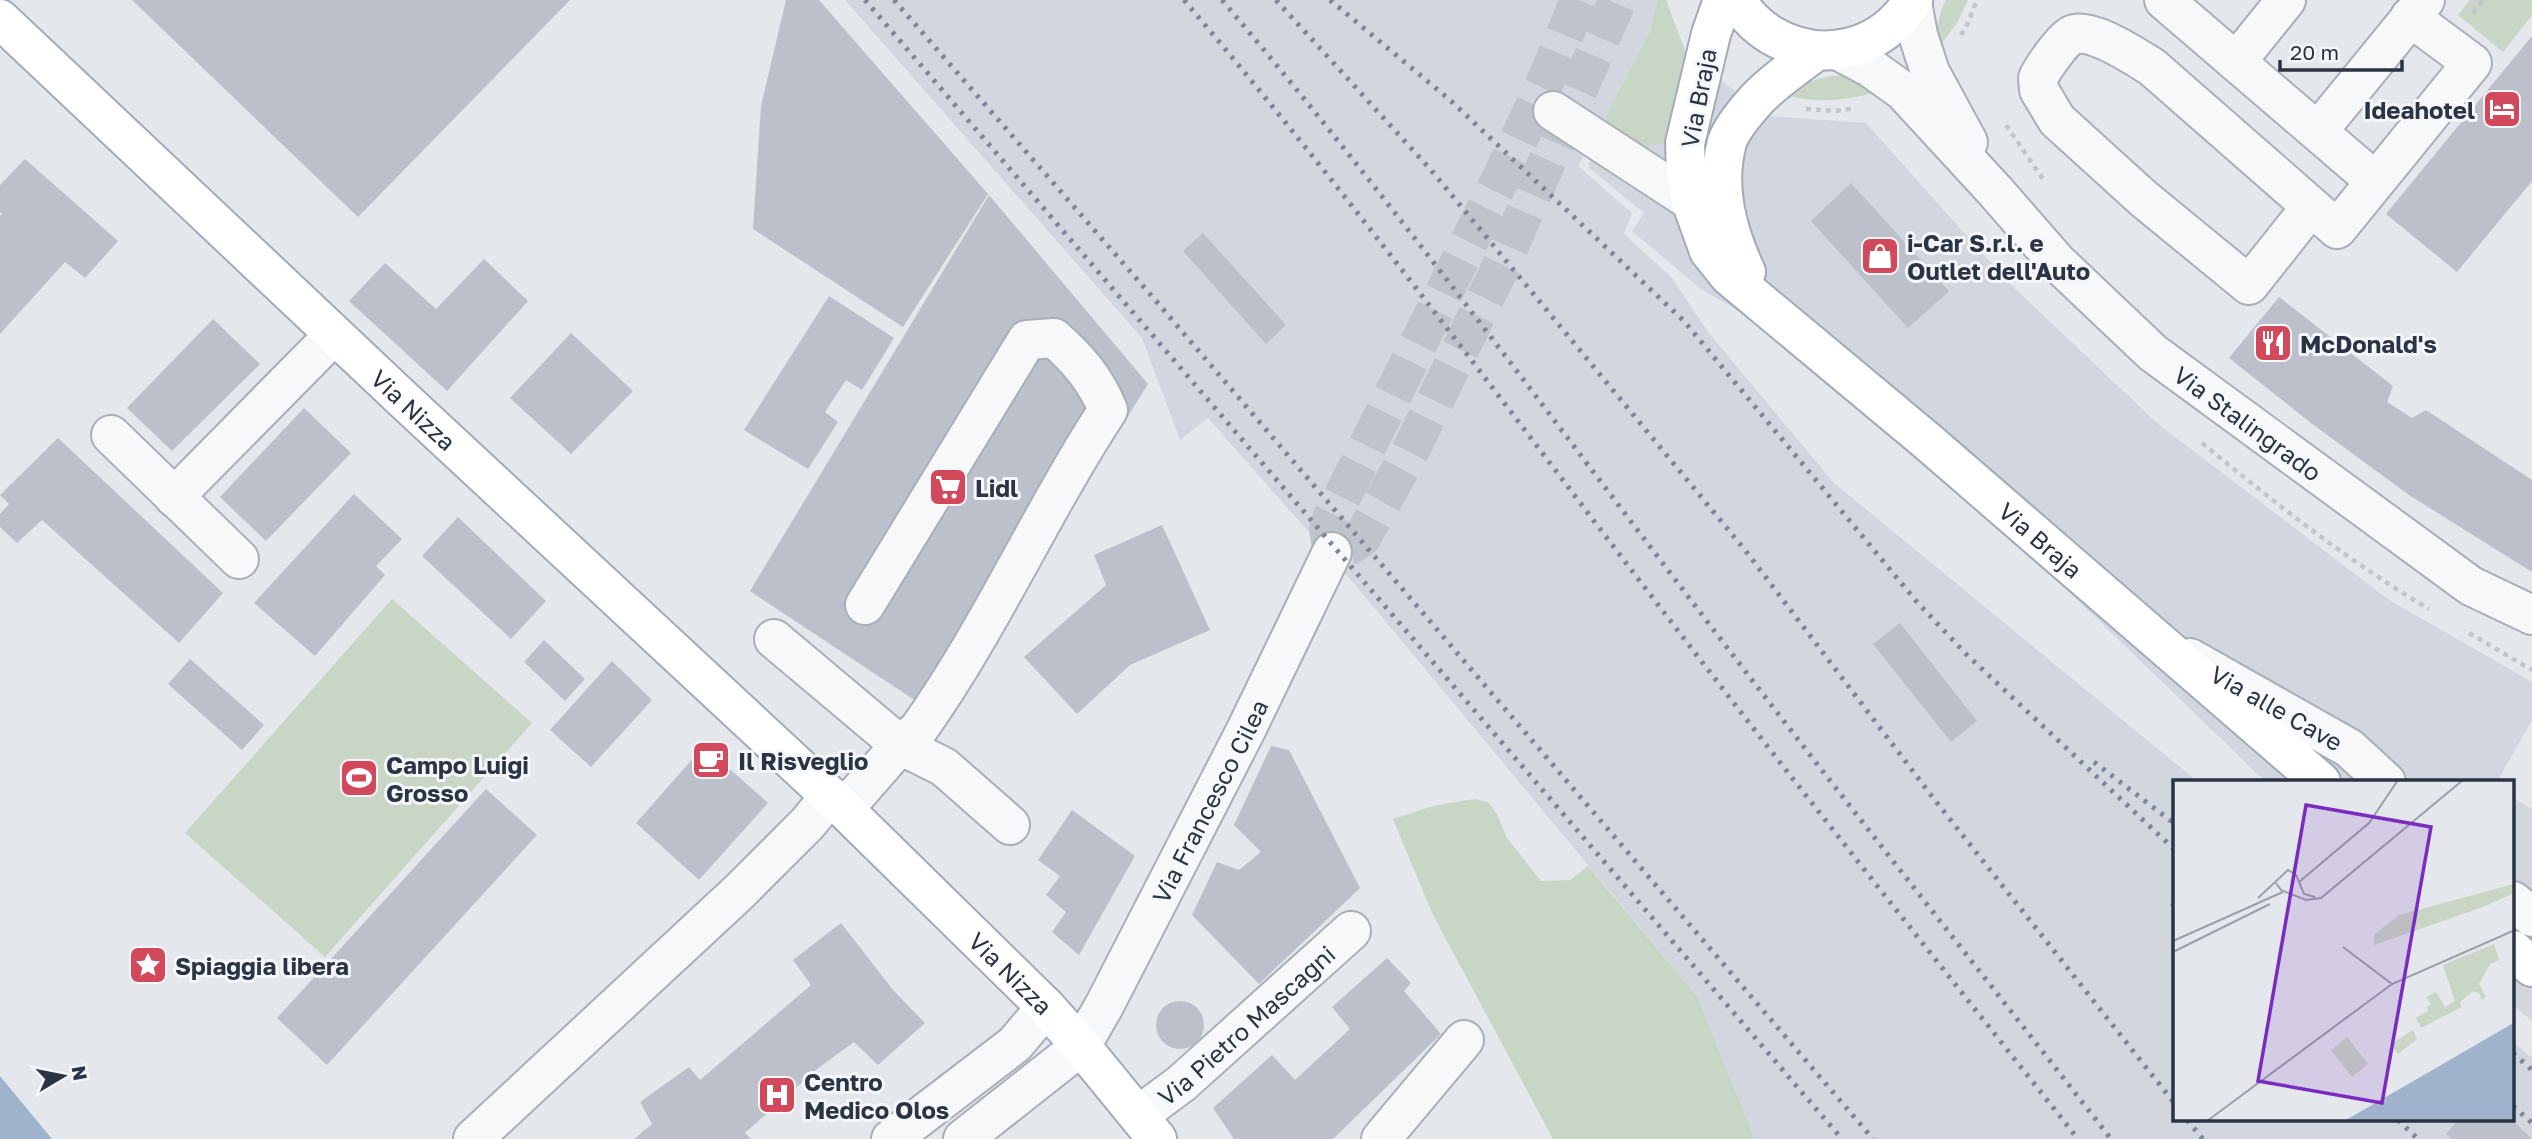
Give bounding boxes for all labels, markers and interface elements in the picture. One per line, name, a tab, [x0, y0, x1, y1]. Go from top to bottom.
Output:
scale bar	[2280, 28, 2402, 72]
text: 20 m	[2290, 39, 2339, 65]
street label: Via Braja	[1674, 46, 1722, 150]
hotel icon: Ideahotel	[2481, 88, 2523, 130]
place label: Ideahotel	[2363, 95, 2475, 124]
place label: i-Car S.r.l. e Outlet dell'Auto	[1907, 228, 2090, 285]
shop icon: i-Car S.r.l. e Outlet dell'Auto	[1859, 235, 1901, 277]
restaurant icon: McDonald's	[2252, 322, 2294, 364]
place label: McDonald's	[2300, 329, 2437, 358]
street label: Via Stalingrado	[2169, 359, 2328, 486]
street label: Via Nizza	[366, 363, 462, 456]
supermarket icon: Lidl	[927, 466, 969, 508]
place label: Lidl	[975, 473, 1018, 502]
street label: Via Braja	[1993, 496, 2088, 583]
street label: Via alle Cave	[2206, 658, 2348, 756]
street label: Via Francesco Cilea	[1145, 694, 1273, 908]
cafe icon: Il Risveglio	[690, 739, 732, 781]
place label: Il Risveglio	[738, 746, 869, 775]
place label: Campo Luigi Grosso	[386, 750, 529, 807]
sports icon: Campo Luigi Grosso	[338, 757, 380, 799]
inset map	[2173, 780, 2514, 1122]
street label: Via Nizza	[963, 926, 1059, 1020]
street label: Via Pietro Mascagni	[1152, 939, 1340, 1111]
place icon: Spiaggia libera	[127, 944, 169, 986]
place label: Spiaggia libera	[175, 951, 349, 980]
north arrow	[28, 1041, 98, 1111]
text: N	[68, 1064, 93, 1082]
place label: Centro Medico Olos	[804, 1067, 949, 1124]
hospital icon: Centro Medico Olos	[756, 1074, 798, 1116]

